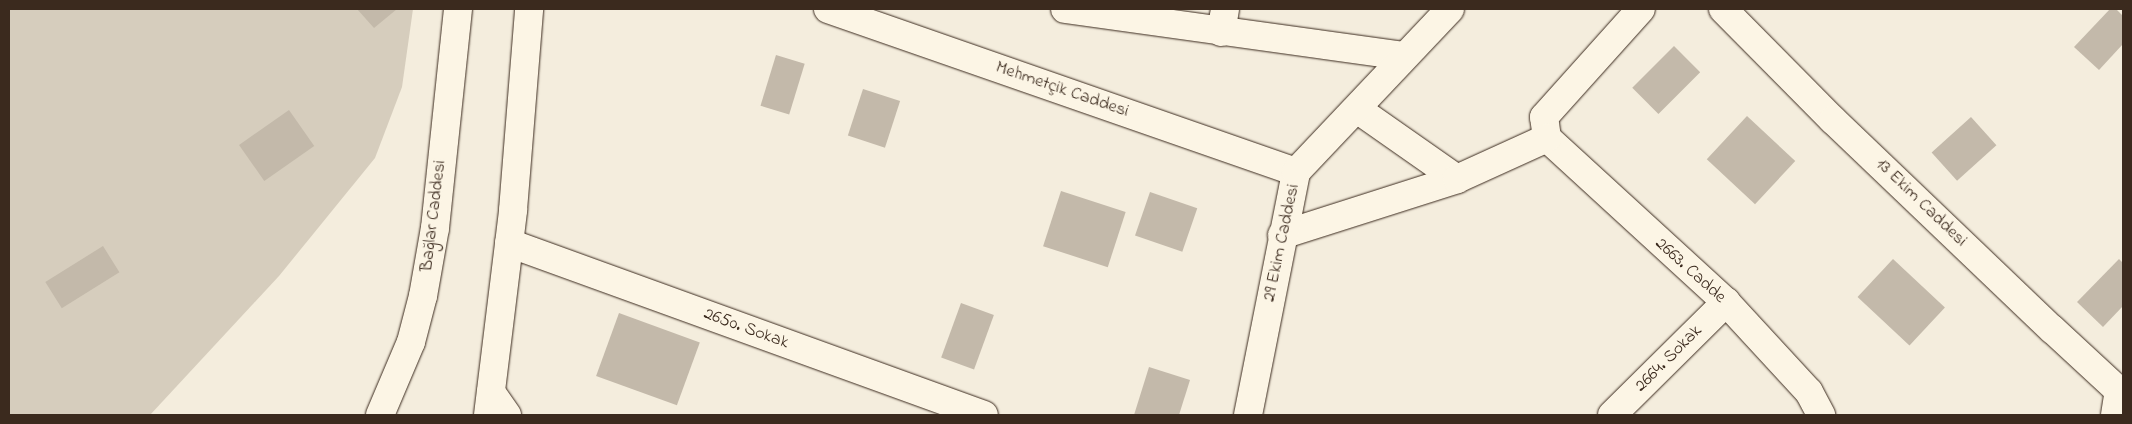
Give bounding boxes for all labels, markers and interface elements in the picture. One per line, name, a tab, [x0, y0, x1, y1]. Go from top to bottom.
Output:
street label: Mehmetçik Caddesi	[993, 57, 1131, 123]
street label: 13 Ekim Caddesi	[1871, 154, 1971, 252]
street label: Bağlar Caddesi	[416, 159, 452, 273]
street label: 29 Ekim Caddesi	[1259, 182, 1305, 304]
street label: 2663. Cadde	[1650, 233, 1730, 309]
street label: 2650. Sokak	[701, 304, 791, 354]
street label: 2664. Sokak	[1631, 321, 1707, 397]

